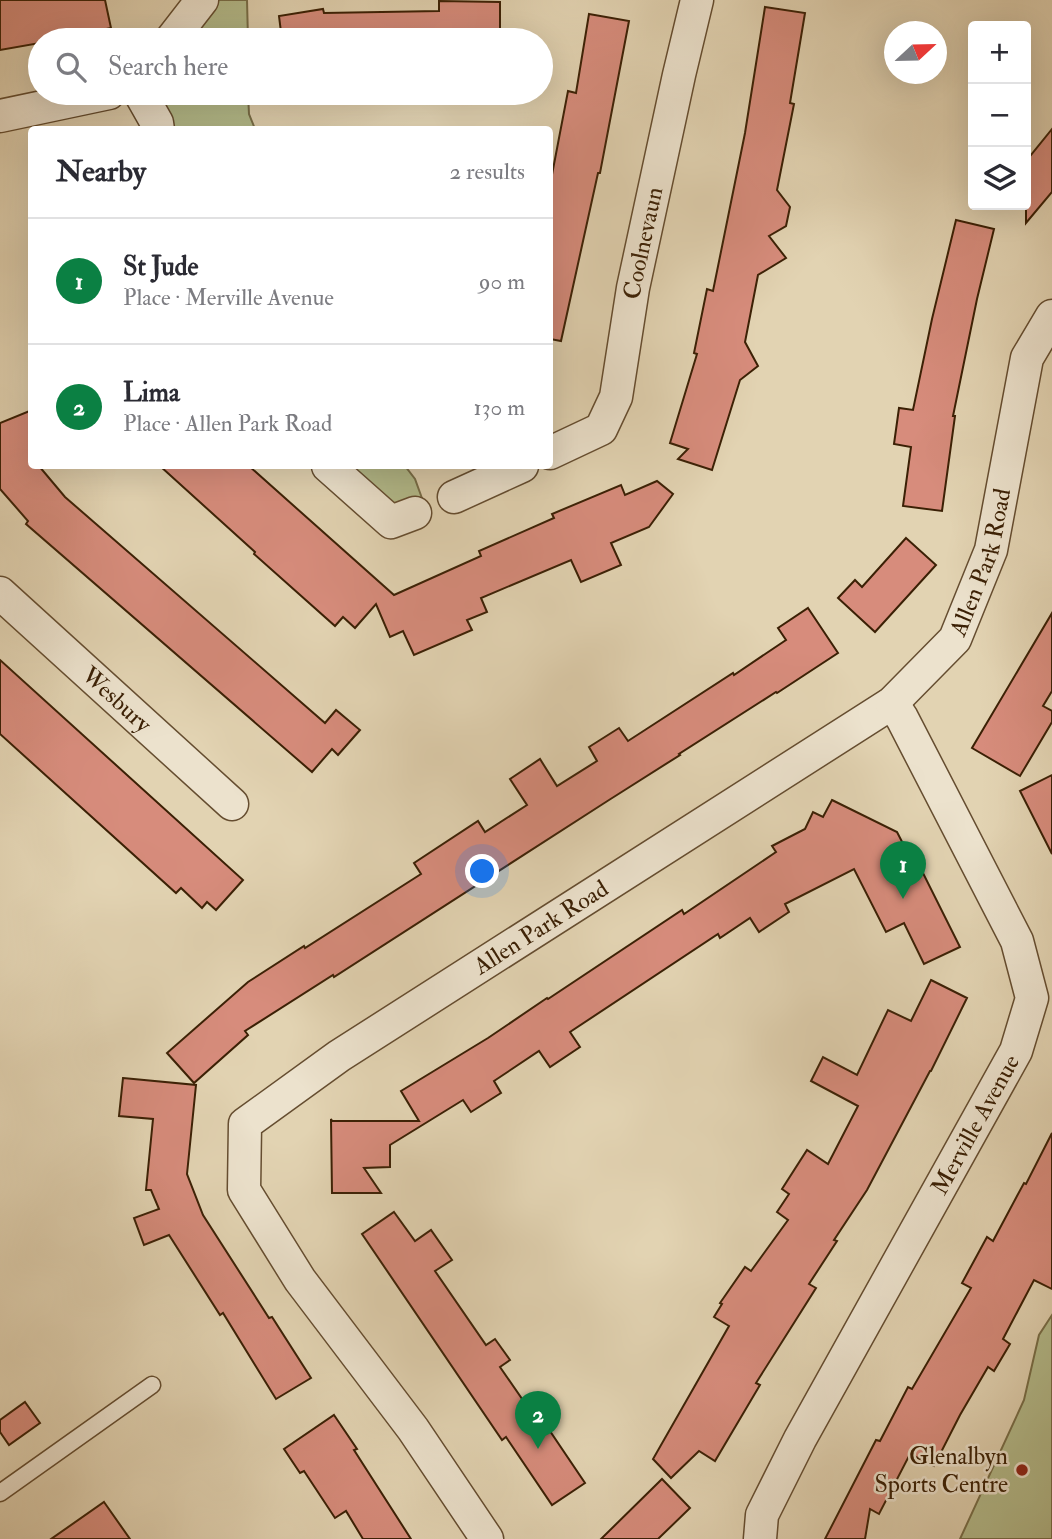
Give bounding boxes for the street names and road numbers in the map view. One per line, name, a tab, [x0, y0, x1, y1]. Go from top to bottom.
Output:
street label: Coolnevaun	[616, 184, 670, 301]
street label: Allen Park Road	[942, 486, 1018, 642]
street label: Wesbury	[75, 659, 159, 739]
street label: Allen Park Road	[467, 873, 614, 982]
street label: Merville Avenue	[924, 1049, 1026, 1200]

